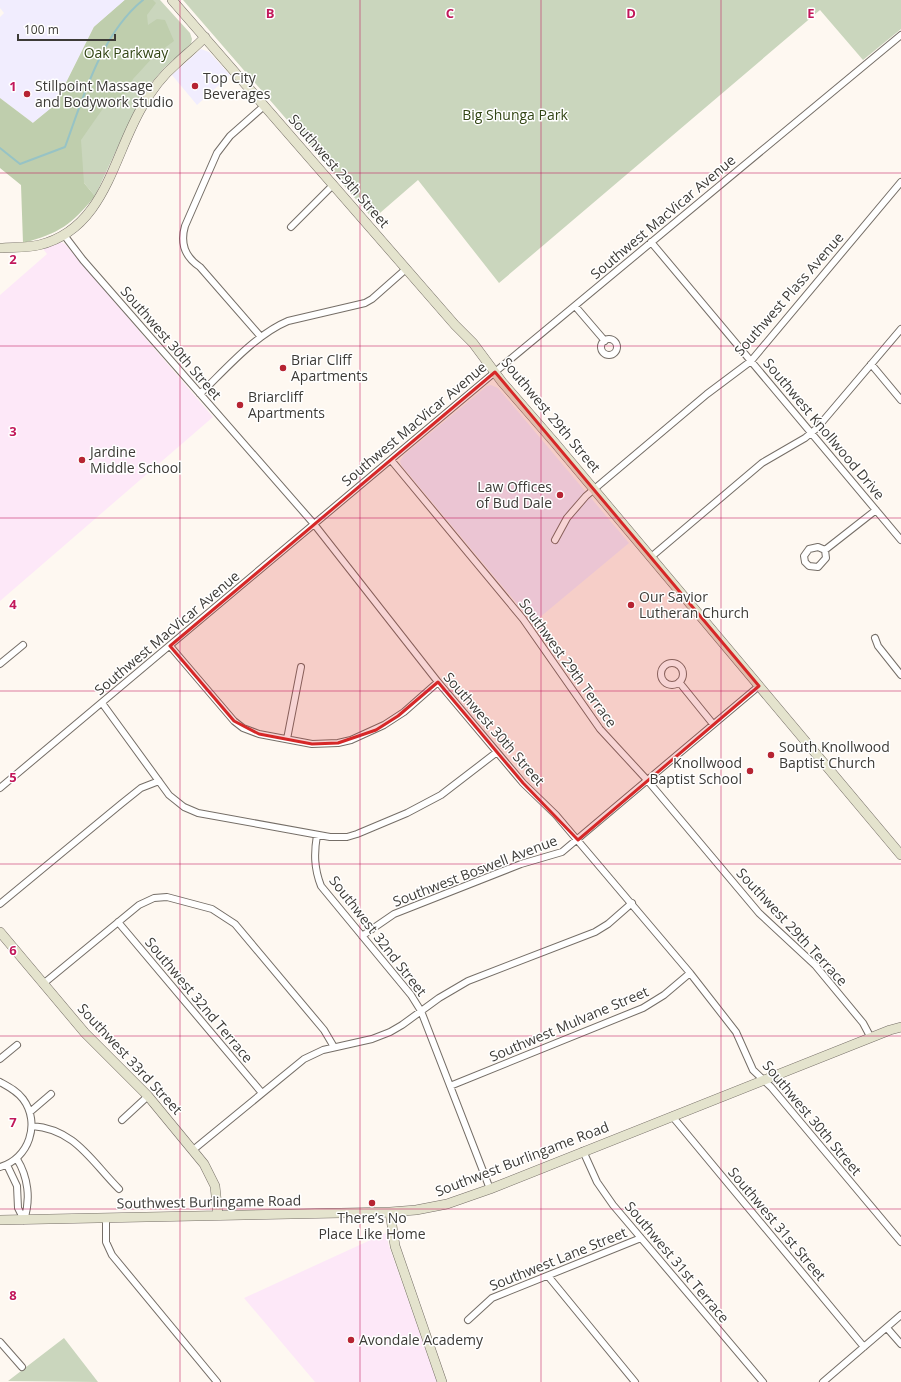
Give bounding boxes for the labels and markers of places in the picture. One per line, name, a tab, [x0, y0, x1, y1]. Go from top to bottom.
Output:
place label: Top City Beverages	[203, 68, 271, 103]
place label: Stillpoint Massage and Bodywork studio	[35, 76, 173, 111]
marker: Top City Beverages	[190, 81, 200, 91]
marker: Stillpoint Massage and Bodywork studio	[22, 89, 32, 99]
place label: Briar Cliff Apartments	[291, 350, 368, 385]
marker: Briar Cliff Apartments	[278, 363, 288, 373]
place label: Briarcliff Apartments	[248, 387, 325, 422]
marker: Briarcliff Apartments	[235, 400, 245, 410]
place label: Jardine Middle School	[88, 442, 182, 477]
marker: Jardine Middle School	[77, 455, 87, 465]
place label: Law Offices of Bud Dale	[476, 477, 552, 512]
marker: Law Offices of Bud Dale	[555, 490, 565, 500]
place label: Our Savior Lutheran Church	[639, 587, 749, 622]
marker: Our Savior Lutheran Church	[626, 600, 636, 610]
place label: South Knollwood Baptist Church	[779, 737, 890, 772]
marker: South Knollwood Baptist Church	[766, 750, 776, 760]
place label: Knollwood Baptist School	[649, 753, 742, 788]
marker: Knollwood Baptist School	[745, 766, 755, 776]
marker: There’s No Place Like Home	[367, 1198, 377, 1208]
place label: There’s No Place Like Home	[318, 1208, 426, 1243]
place label: Avondale Academy	[359, 1330, 484, 1349]
marker: Avondale Academy	[346, 1335, 356, 1345]

